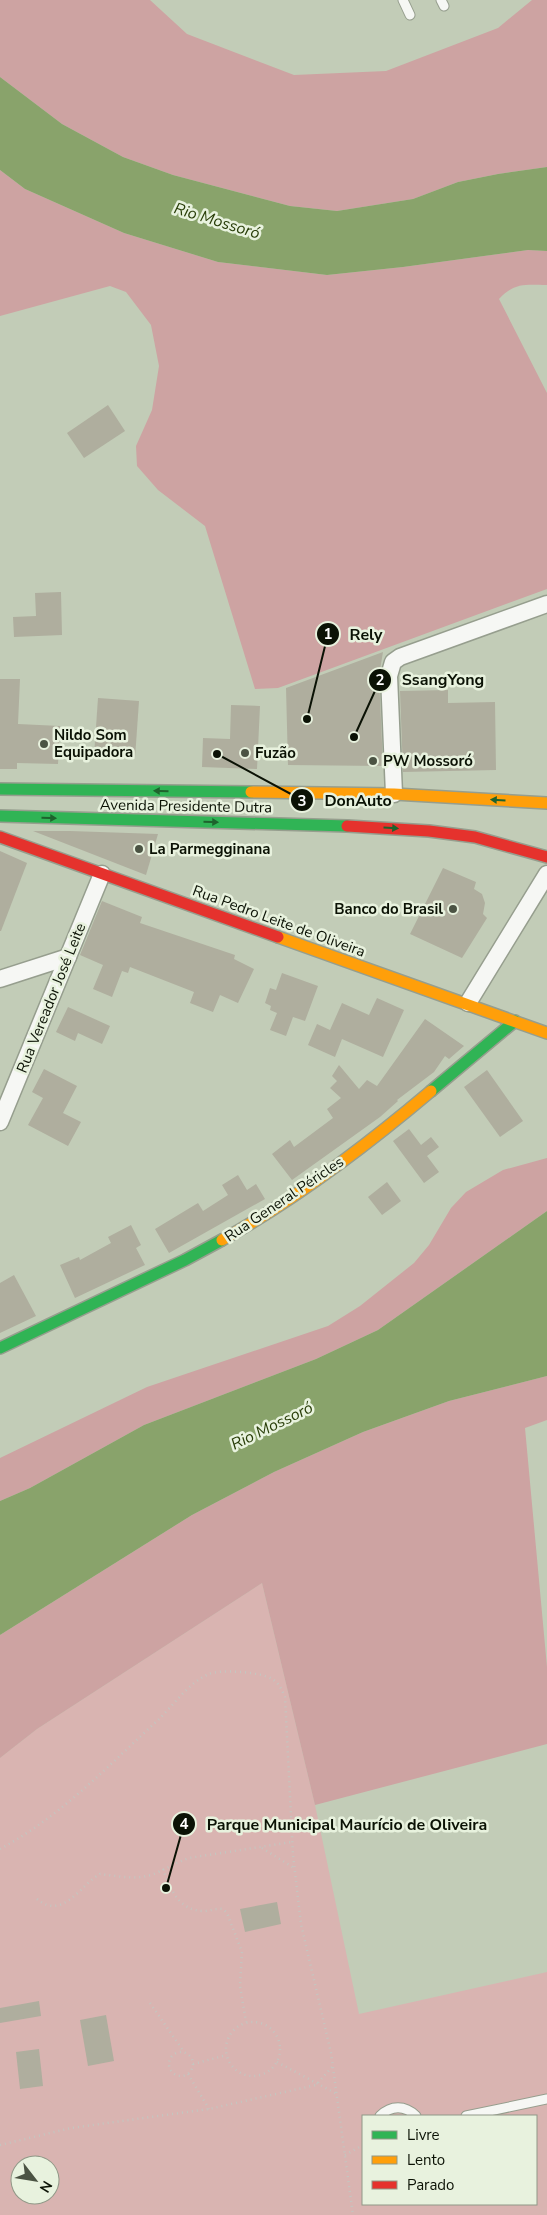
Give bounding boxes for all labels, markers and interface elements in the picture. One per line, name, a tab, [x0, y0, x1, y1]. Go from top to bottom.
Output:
water label: Rio Mossoró	[171, 197, 263, 245]
callout: Rely	[315, 619, 393, 650]
text: 1	[323, 624, 333, 644]
text: Rely	[350, 624, 383, 646]
callout: SsangYong	[367, 664, 495, 695]
text: SsangYong	[402, 669, 484, 691]
text: 2	[375, 670, 385, 690]
place label: Nildo Som Equipadora	[54, 725, 133, 762]
marker: Nildo Som Equipadora	[38, 738, 50, 750]
place label: Fuzão	[255, 743, 296, 763]
marker: Fuzão	[239, 747, 251, 759]
place label: PW Mossoró	[383, 751, 473, 771]
marker: PW Mossoró	[367, 755, 379, 767]
callout: DonAuto	[289, 785, 401, 816]
one-way arrow	[153, 787, 169, 795]
text: DonAuto	[324, 790, 392, 812]
text: 3	[297, 791, 307, 811]
street label: Avenida Presidente Dutra	[100, 794, 272, 818]
one-way arrow	[490, 795, 506, 803]
one-way arrow	[41, 814, 57, 822]
one-way arrow	[203, 818, 219, 826]
one-way arrow	[383, 825, 399, 833]
place label: La Parmegginana	[149, 839, 270, 859]
marker: La Parmegginana	[133, 843, 145, 855]
street label: Rua Pedro Leite de Oliveira	[190, 880, 368, 962]
place label: Banco do Brasil	[334, 899, 443, 919]
marker: Banco do Brasil	[447, 903, 459, 915]
street label: Rua Vereador José Leite	[12, 920, 90, 1076]
street label: Rua General Péricles	[221, 1152, 347, 1246]
water label: Rio Mossoró	[227, 1397, 317, 1455]
callout: Parque Municipal Maurício de Oliveira	[172, 1809, 497, 1840]
text: 4	[179, 1814, 189, 1834]
text: Parque Municipal Maurício de Oliveira	[207, 1814, 487, 1836]
legend	[362, 2115, 537, 2205]
text: Livre	[407, 2125, 440, 2145]
text: Lento	[407, 2150, 445, 2170]
north arrow	[10, 2155, 60, 2205]
text: Parado	[407, 2175, 454, 2195]
text: N	[35, 2177, 57, 2196]

